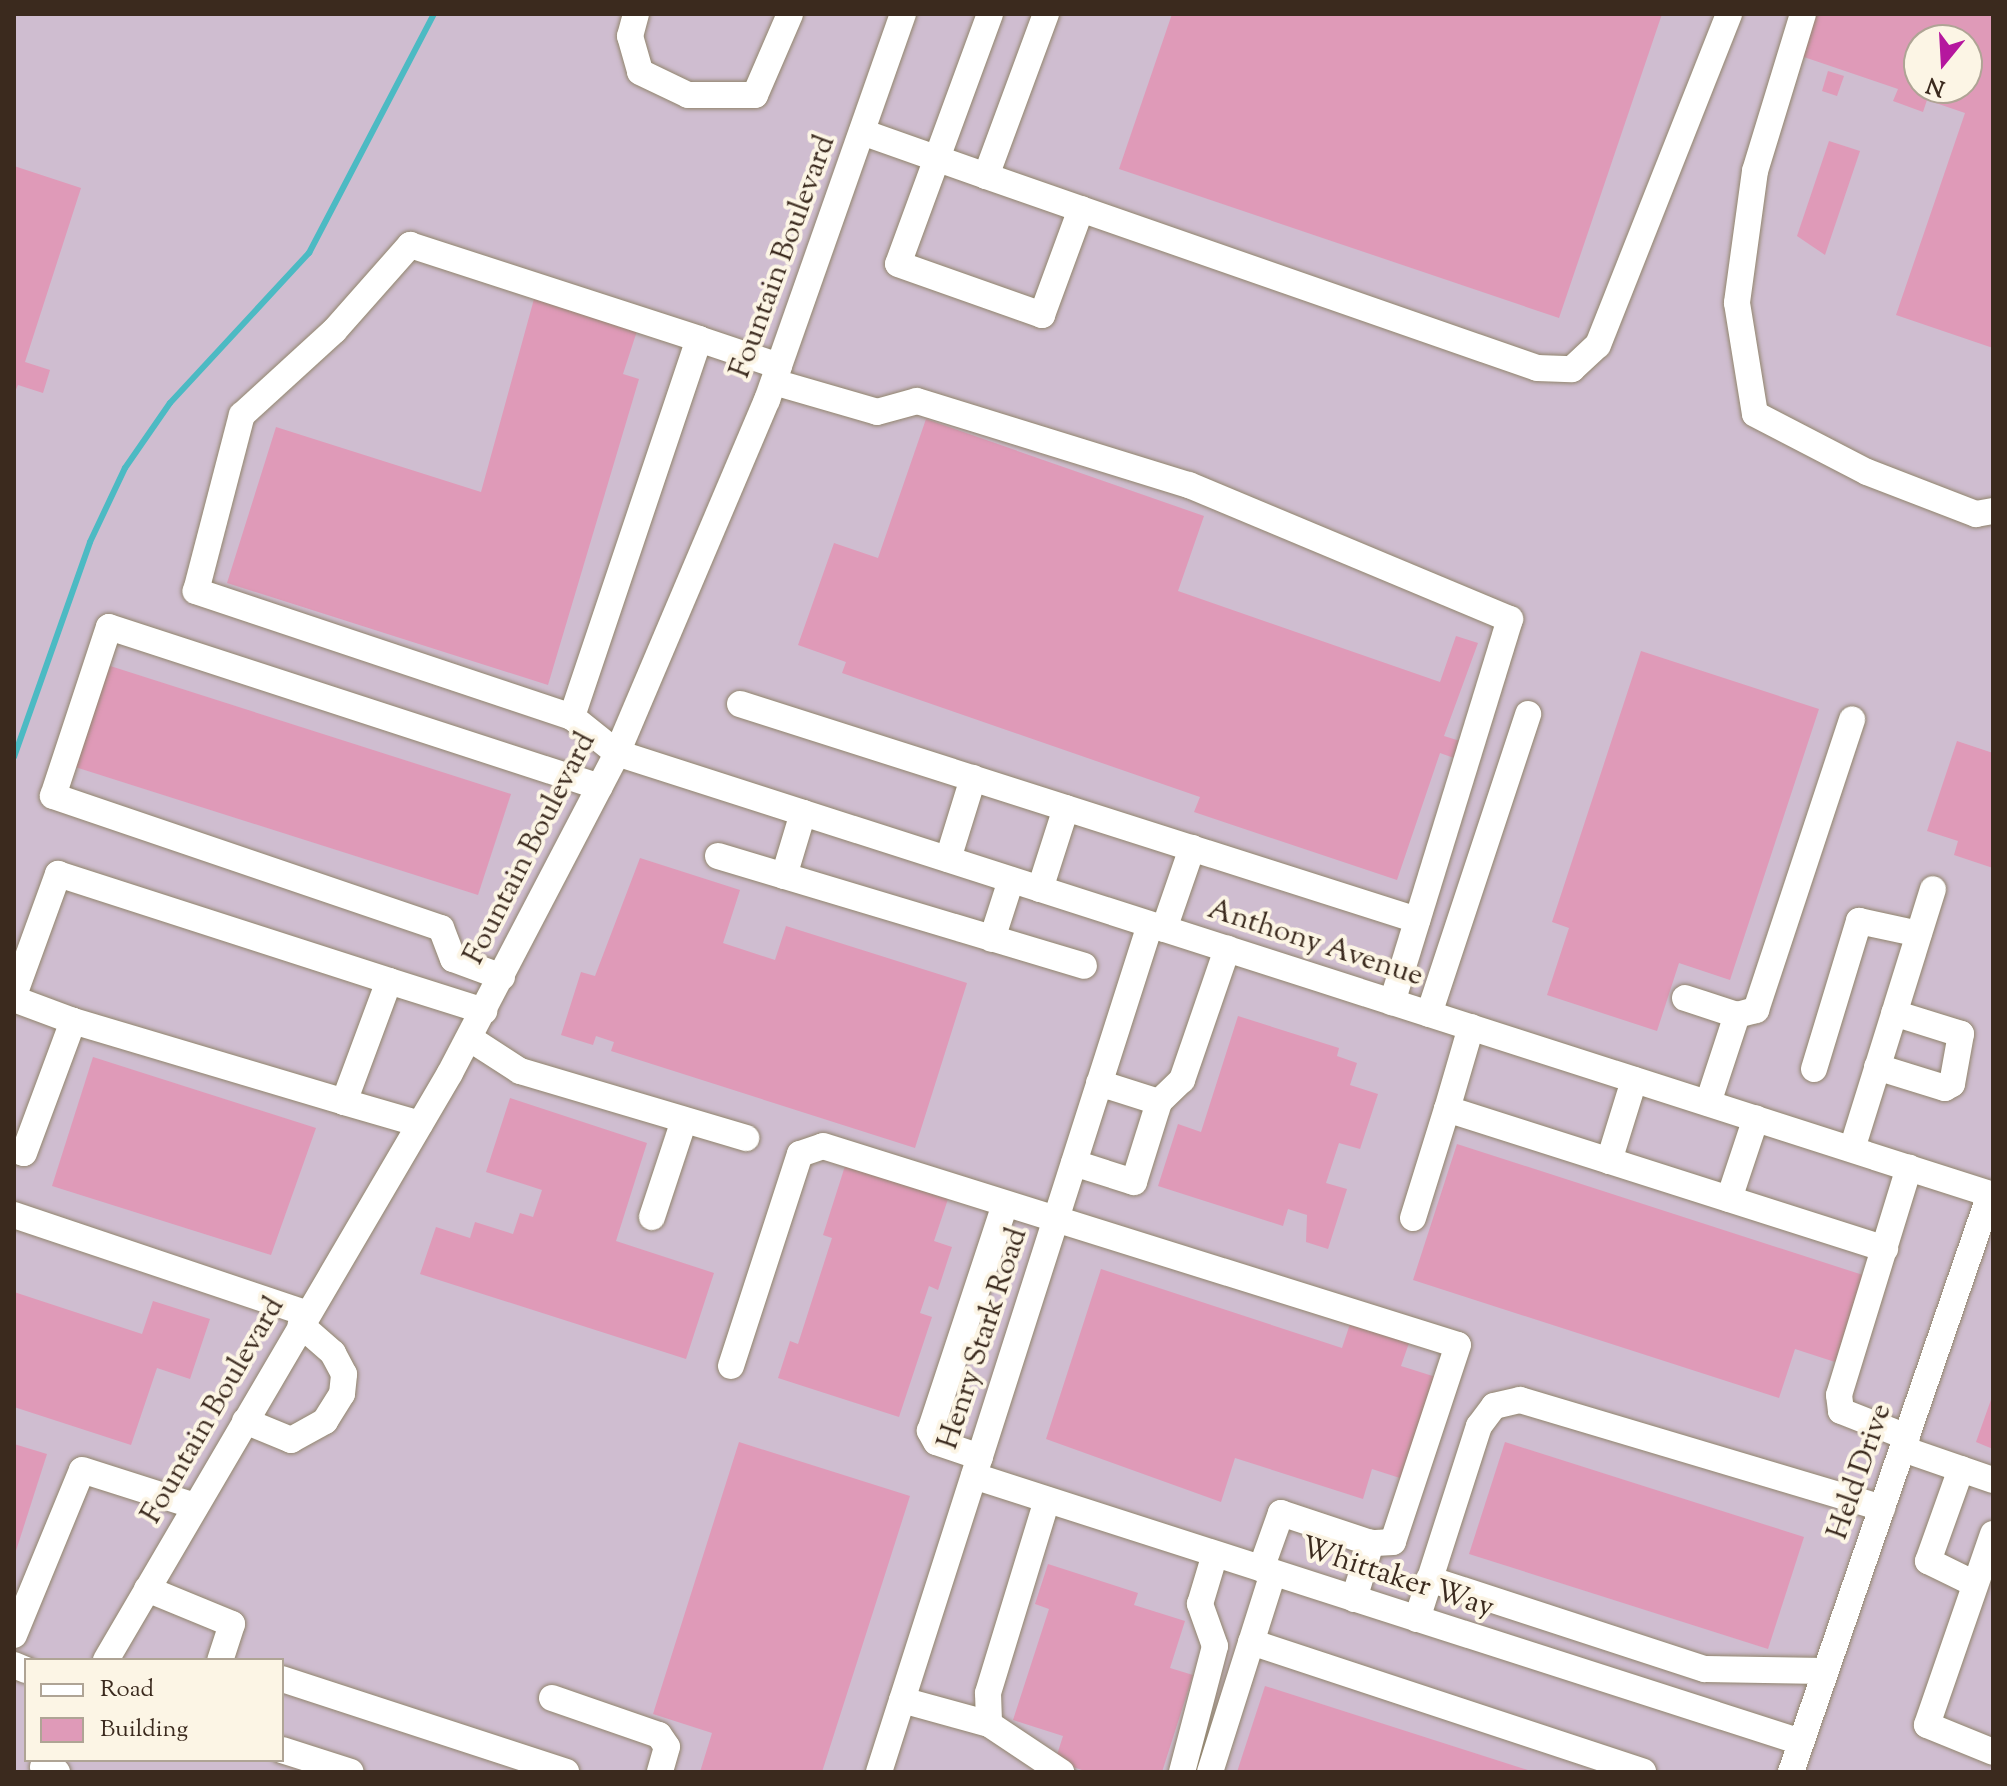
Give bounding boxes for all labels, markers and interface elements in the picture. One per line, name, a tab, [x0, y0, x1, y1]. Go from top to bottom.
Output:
north arrow	[1903, 24, 1983, 104]
text: N	[1923, 67, 1949, 103]
street label: Fountain Boulevard	[723, 131, 845, 383]
street label: Fountain Boulevard	[457, 727, 605, 971]
street label: Anthony Avenue	[1203, 892, 1427, 996]
street label: Henry Stark Road	[931, 1224, 1037, 1454]
street label: Fountain Boulevard	[135, 1291, 293, 1531]
street label: Held Drive	[1821, 1399, 1901, 1545]
street label: Whittaker Way	[1296, 1531, 1498, 1627]
legend	[24, 1658, 284, 1762]
text: Road	[100, 1673, 154, 1707]
text: Building	[100, 1713, 188, 1747]

